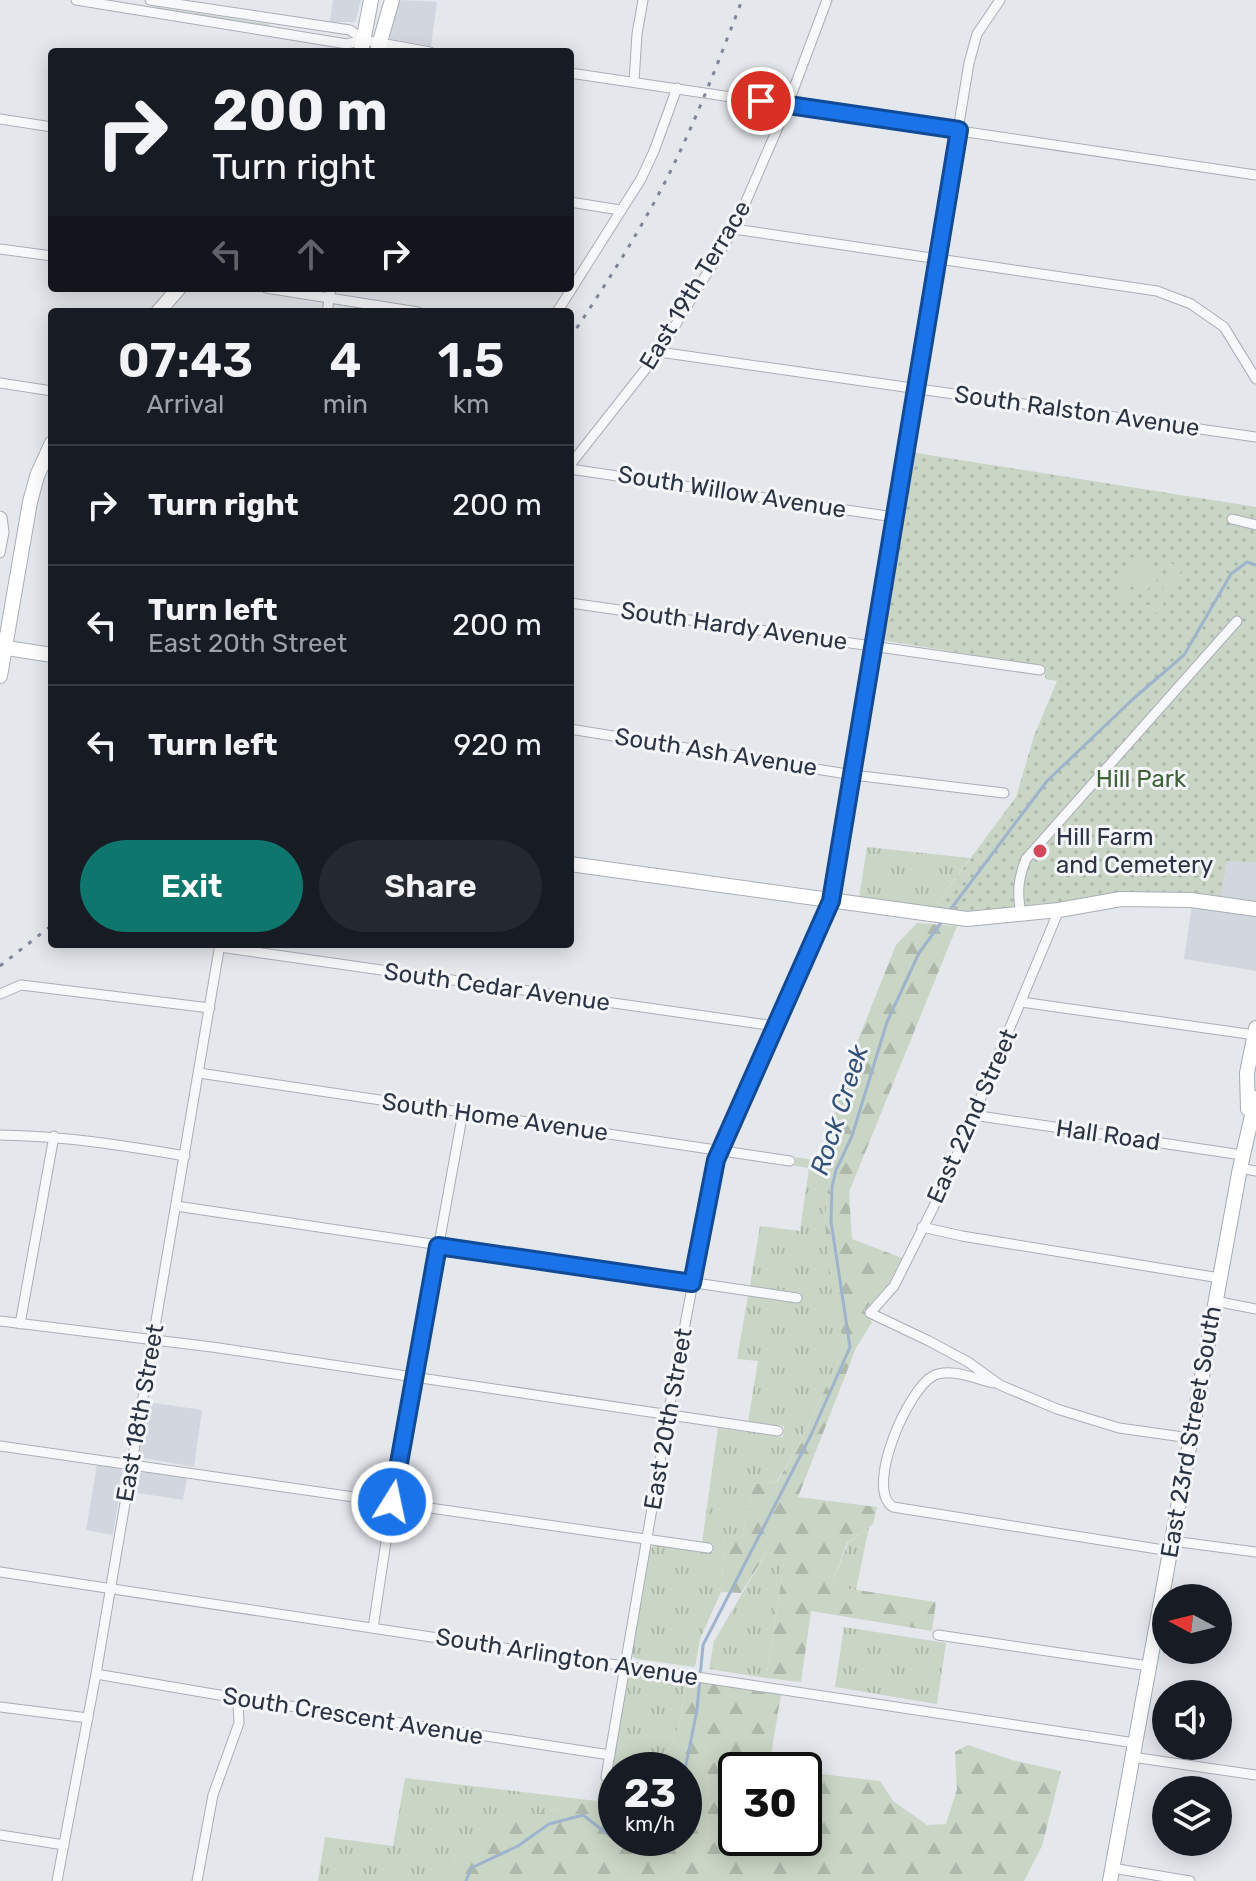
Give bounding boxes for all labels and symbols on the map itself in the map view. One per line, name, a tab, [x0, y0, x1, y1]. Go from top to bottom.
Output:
pin	[727, 67, 795, 135]
street label: East 19th Terrace	[634, 195, 756, 375]
street label: South Ralston Avenue	[953, 380, 1201, 442]
street label: South Willow Avenue	[616, 460, 848, 524]
street label: South Hardy Avenue	[619, 596, 849, 656]
street label: South Ash Avenue	[613, 722, 819, 782]
park label: Hill Park	[1096, 765, 1187, 793]
place label: Hill Farm and Cemetery	[1056, 823, 1213, 879]
marker: Hill Farm and Cemetery	[1031, 842, 1049, 860]
street label: South Cedar Avenue	[382, 957, 612, 1017]
street label: East 22nd Street	[921, 1025, 1023, 1207]
water label: Rock Creek	[804, 1041, 875, 1179]
street label: South Home Avenue	[380, 1087, 610, 1147]
street label: Hall Road	[1054, 1114, 1162, 1156]
street label: East 23rd Street South	[1155, 1304, 1227, 1560]
street label: East 18th Street	[111, 1322, 169, 1504]
street label: East 20th Street	[638, 1326, 698, 1512]
position arrow	[350, 1460, 434, 1544]
north arrow	[1152, 1584, 1232, 1664]
street label: South Arlington Avenue	[434, 1622, 700, 1692]
street label: South Crescent Avenue	[221, 1682, 485, 1750]
speed limit sign: 30	[718, 1752, 822, 1856]

